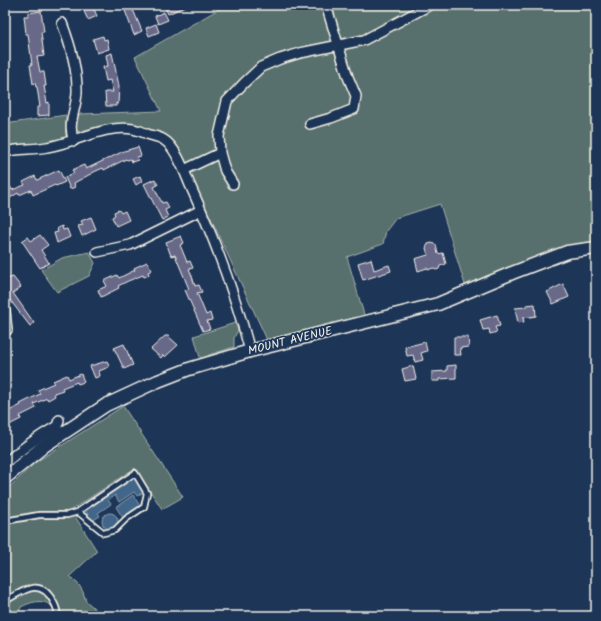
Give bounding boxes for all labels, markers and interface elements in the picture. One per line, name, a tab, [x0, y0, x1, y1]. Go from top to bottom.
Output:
street label: MOUNT AVENUE	[246, 321, 335, 361]

